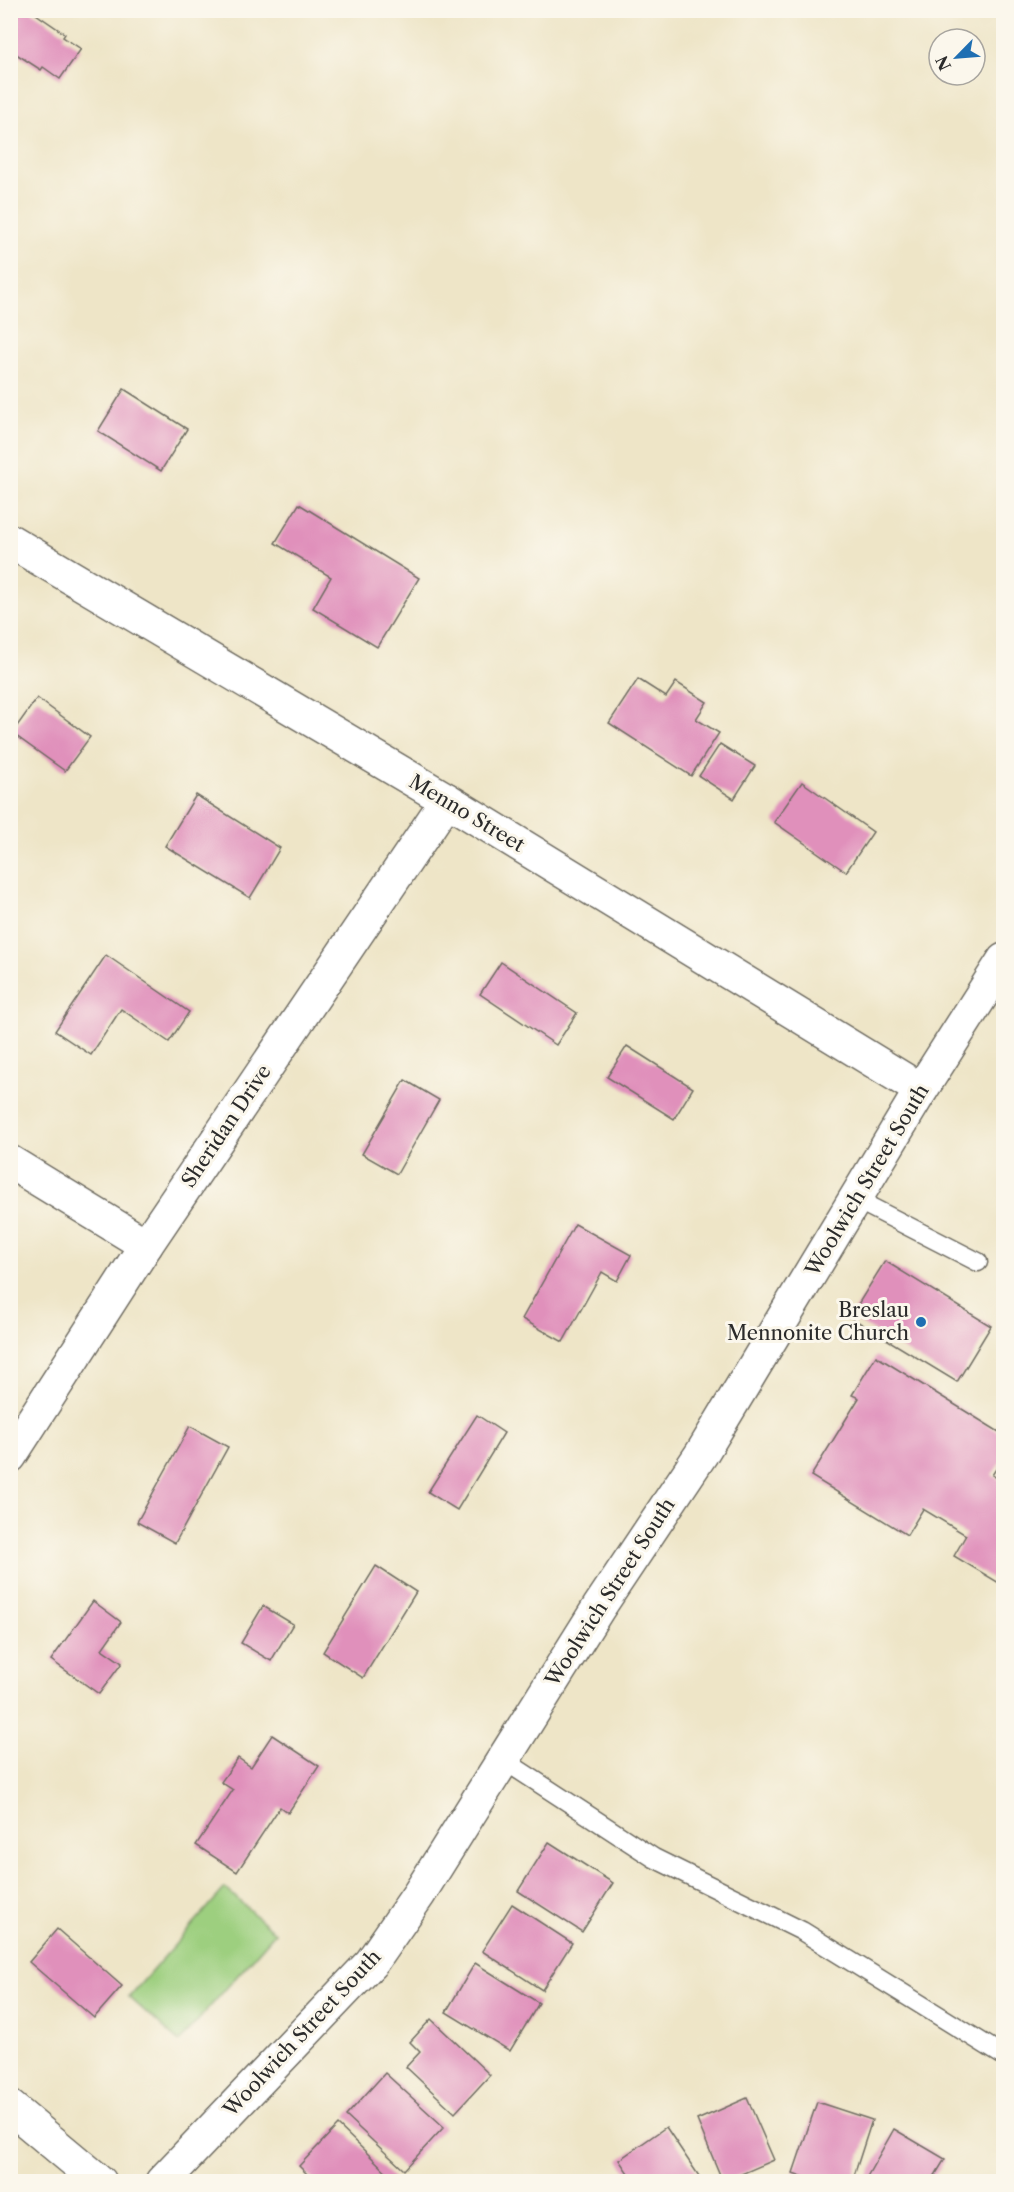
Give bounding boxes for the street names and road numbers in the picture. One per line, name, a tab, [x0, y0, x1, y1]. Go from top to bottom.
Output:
street label: Menno Street	[405, 769, 529, 857]
street label: Sheridan Drive	[176, 1060, 276, 1192]
street label: Woolwich Street South	[800, 1079, 934, 1281]
street label: Woolwich Street South	[540, 1493, 680, 1691]
street label: Woolwich Street South	[218, 1944, 386, 2122]

